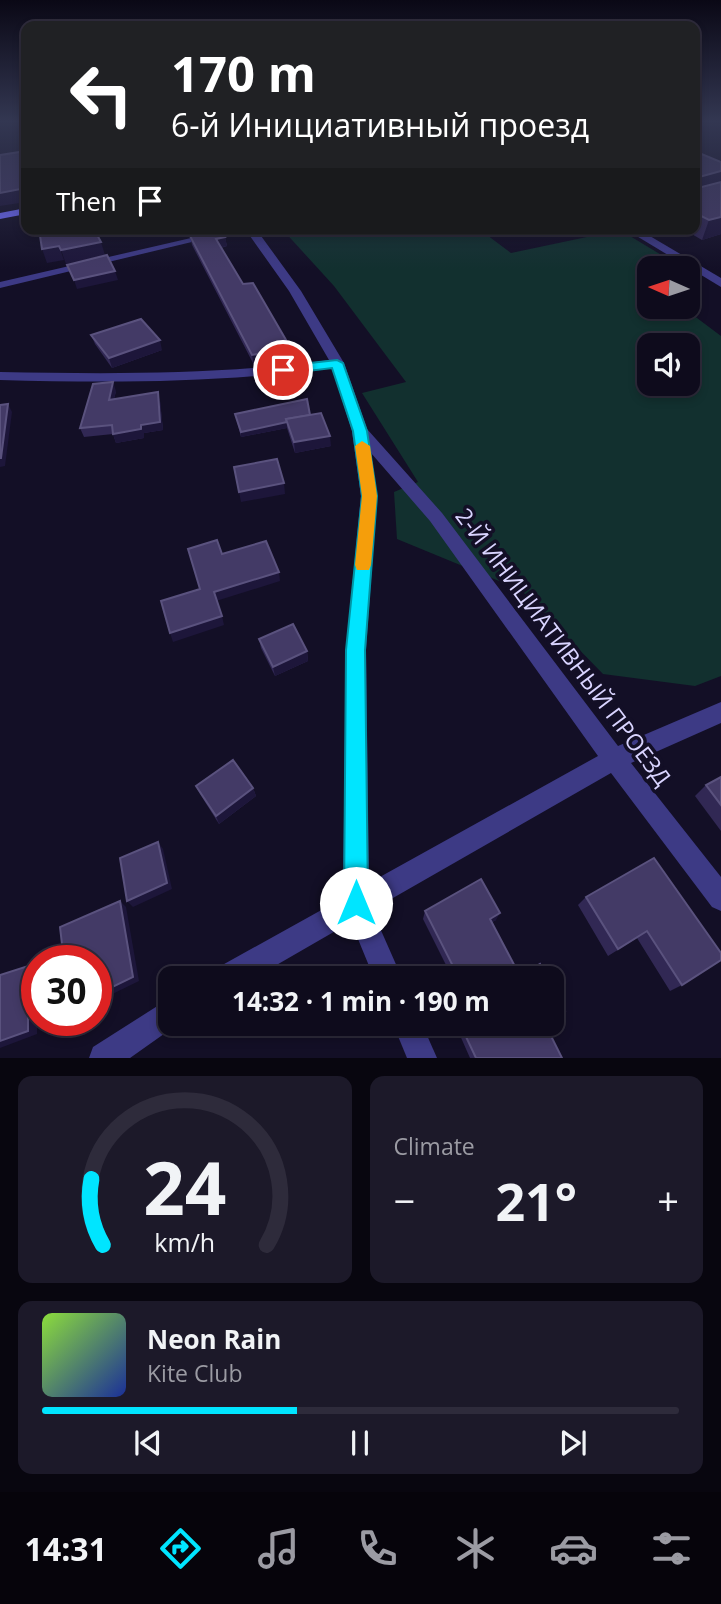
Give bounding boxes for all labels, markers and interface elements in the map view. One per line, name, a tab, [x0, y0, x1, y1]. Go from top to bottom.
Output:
text: 170 m	[171, 40, 316, 106]
icon: left	[56, 49, 147, 140]
text: 6-й Инициативный проезд	[171, 103, 589, 146]
icon: arrive	[131, 182, 169, 220]
text: Then	[56, 183, 117, 219]
north arrow	[637, 256, 700, 318]
map controls	[637, 256, 700, 396]
button: sound	[637, 333, 700, 396]
pin	[253, 340, 313, 400]
icon: arrive	[264, 351, 302, 389]
street label: 2-Й ИНИЦИАТИВНЫЙ ПРОЕЗД	[449, 501, 679, 792]
position arrow	[319, 866, 393, 940]
speed limit sign: 30	[21, 945, 112, 1036]
text: 14:32 · 1 min · 190 m	[232, 983, 490, 1019]
text: Climate	[394, 1130, 475, 1162]
text: 24	[143, 1138, 226, 1237]
text: 21°	[495, 1165, 577, 1236]
text: −	[394, 1174, 415, 1226]
text: +	[657, 1174, 679, 1226]
text: km/h	[154, 1225, 215, 1259]
text: Neon Rain	[147, 1321, 281, 1357]
text: Kite Club	[147, 1357, 242, 1389]
icon: previous	[129, 1424, 167, 1462]
icon: pause	[341, 1424, 379, 1462]
icon: next	[554, 1424, 592, 1462]
icon: directions	[156, 1524, 205, 1573]
icon: music	[254, 1524, 303, 1573]
icon: phone	[353, 1524, 402, 1573]
icon: climate	[451, 1524, 500, 1573]
icon: car	[549, 1524, 598, 1573]
icon: filters	[647, 1524, 696, 1573]
text: 14:31	[25, 1527, 107, 1570]

